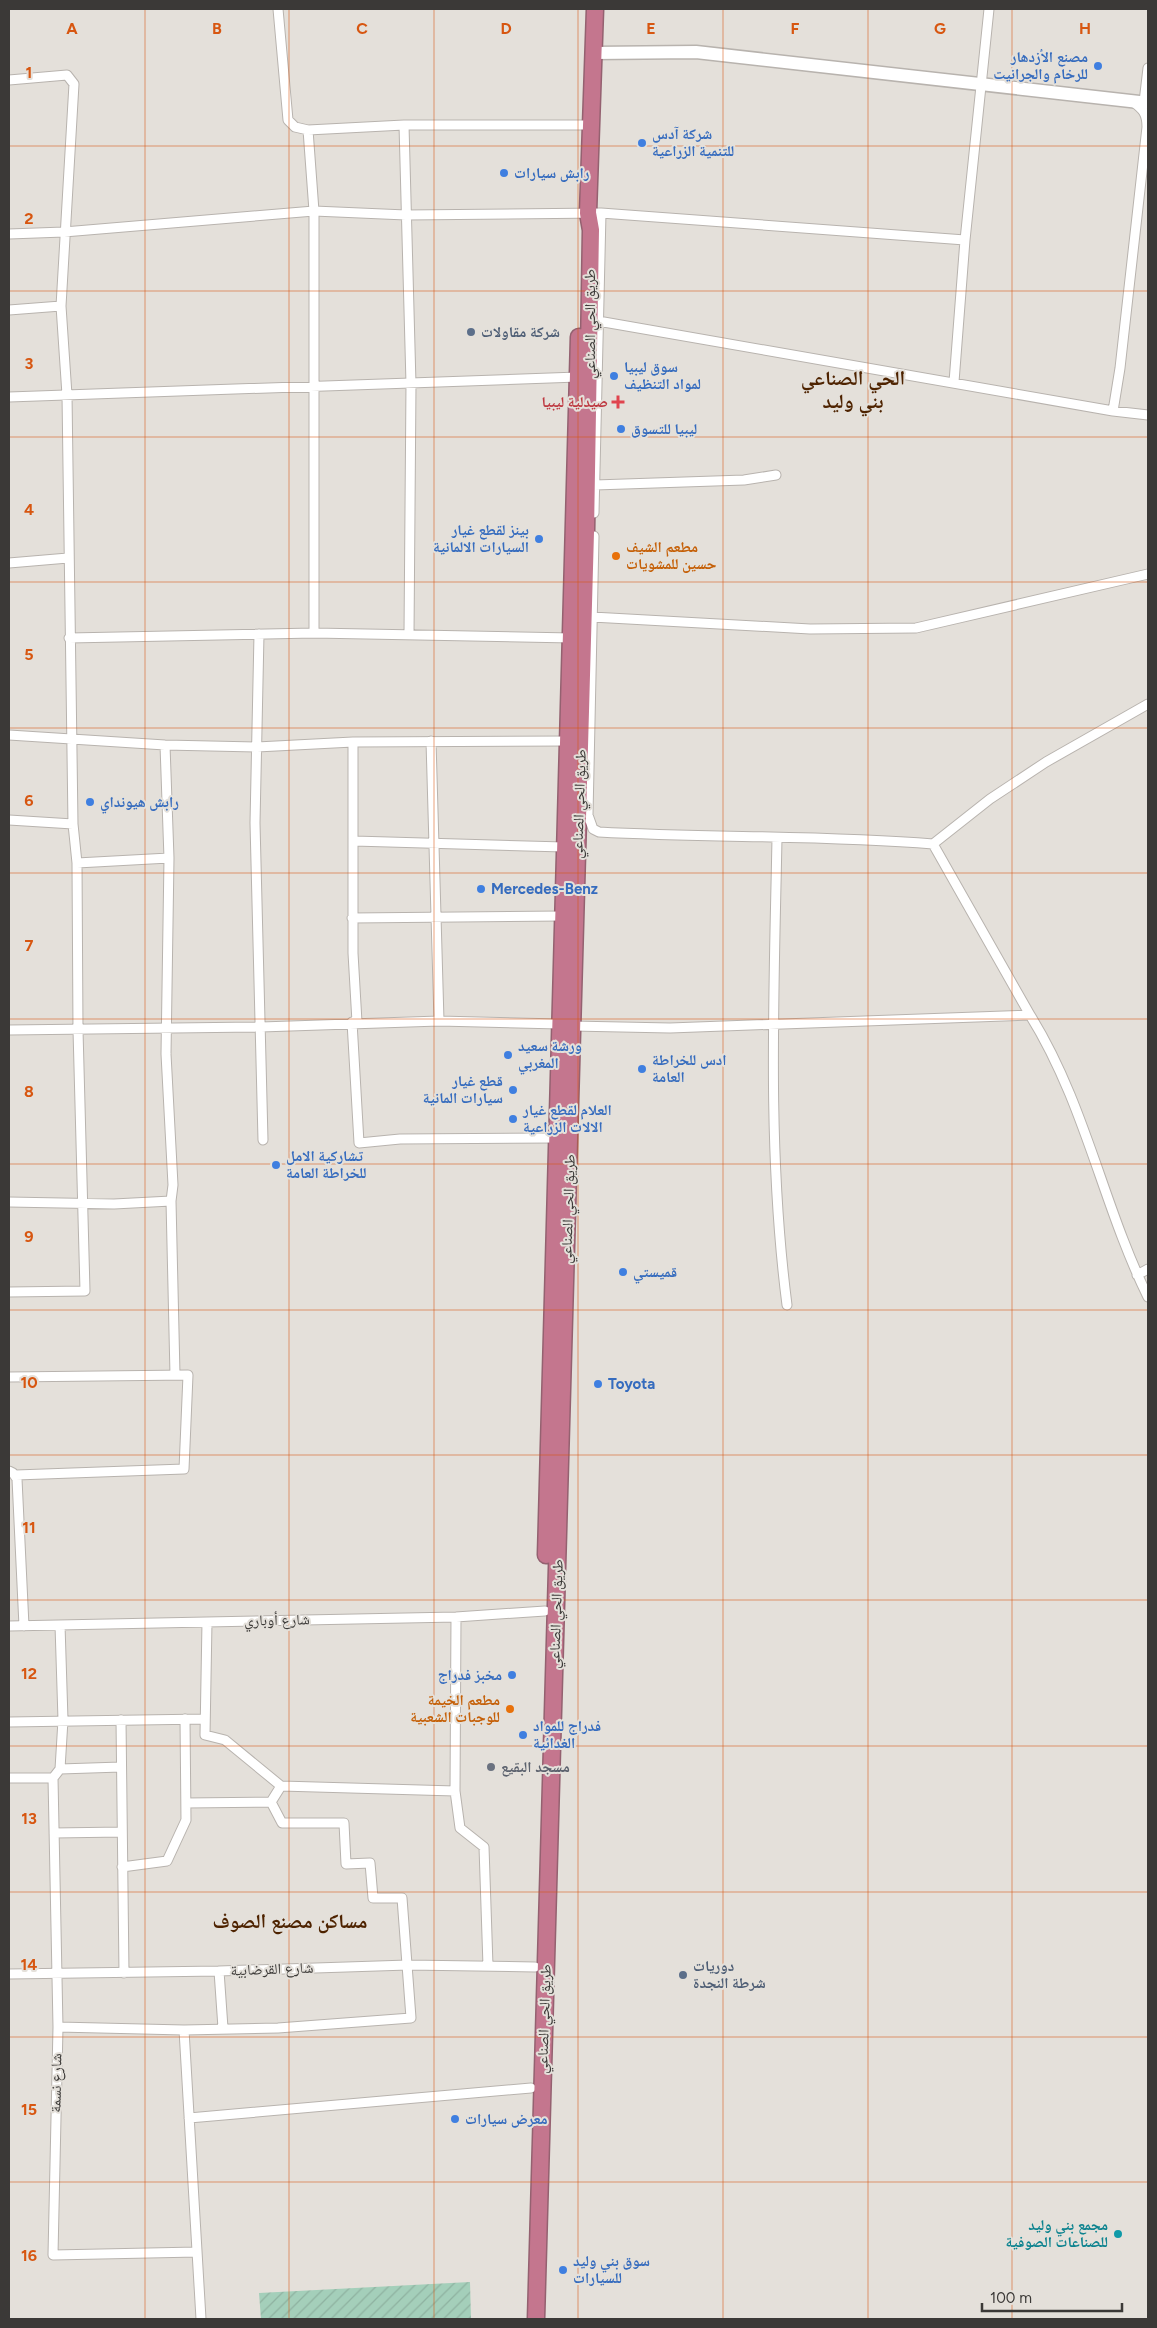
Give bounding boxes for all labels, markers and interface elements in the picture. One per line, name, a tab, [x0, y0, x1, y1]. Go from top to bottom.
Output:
text: A	[66, 19, 78, 38]
text: B	[212, 19, 222, 38]
text: C	[356, 19, 368, 38]
text: D	[500, 19, 512, 38]
text: E	[646, 19, 656, 38]
text: F	[791, 19, 800, 38]
text: G	[934, 19, 946, 38]
text: H	[1079, 19, 1091, 38]
place label: مصنع الأزدهار للرخام والجرانيت	[993, 48, 1088, 84]
marker: مصنع الأزدهار للرخام والجرانيت	[1092, 60, 1104, 72]
text: 1	[26, 63, 32, 82]
place label: شركة آدس للتنمية الزراعية	[652, 125, 734, 160]
marker: شركة آدس للتنمية الزراعية	[636, 137, 648, 149]
place label: رابش سيارات	[514, 164, 590, 182]
marker: رابش سيارات	[498, 167, 510, 179]
text: 2	[24, 209, 34, 228]
street label: طريق الحي الصناعي	[581, 269, 602, 379]
place label: شركة مقاولات	[481, 323, 560, 341]
marker: شركة مقاولات	[465, 326, 477, 338]
text: 3	[25, 354, 34, 373]
place label: سوق ليبيا لمواد التنظيف	[624, 358, 701, 393]
district label: الحي الصناعي بني وليد	[801, 366, 905, 417]
marker: سوق ليبيا لمواد التنظيف	[608, 370, 620, 382]
place label: صيدلية ليبيا	[541, 393, 608, 411]
marker: صيدلية ليبيا	[612, 396, 624, 408]
place label: ليبيا للتسوق	[631, 420, 697, 438]
marker: ليبيا للتسوق	[615, 423, 627, 435]
text: 4	[24, 500, 34, 519]
place label: بينز لقطع غيار السيارات الالمانية	[433, 521, 529, 556]
marker: بينز لقطع غيار السيارات الالمانية	[533, 533, 545, 545]
place label: مطعم الشيف حسين للمشويات	[626, 538, 717, 573]
marker: مطعم الشيف حسين للمشويات	[610, 550, 622, 562]
text: 5	[24, 645, 34, 664]
street label: طريق الحي الصناعي	[568, 749, 593, 859]
text: 6	[24, 791, 34, 810]
place label: رابش هيونداي	[100, 793, 179, 814]
marker: رابش هيونداي	[84, 796, 96, 808]
place label: Mercedes-Benz	[491, 880, 598, 898]
marker: Mercedes-Benz	[475, 883, 487, 895]
text: 7	[25, 936, 34, 955]
place label: ورشة سعيد المغربي	[518, 1037, 582, 1075]
marker: ورشة سعيد المغربي	[502, 1049, 514, 1061]
place label: ادس للخراطة العامة	[652, 1051, 727, 1086]
marker: ادس للخراطة العامة	[636, 1063, 648, 1075]
place label: قطع غيار سيارات المانية	[423, 1072, 503, 1107]
text: 8	[24, 1082, 34, 1101]
marker: قطع غيار سيارات المانية	[507, 1084, 519, 1096]
place label: العلام لقطع غيار الالات الزراعية	[522, 1101, 612, 1136]
marker: العلام لقطع غيار الالات الزراعية	[507, 1113, 519, 1125]
place label: تشاركية الامل للخراطة العامة	[286, 1147, 367, 1182]
street label: طريق الحي الصناعي	[557, 1154, 582, 1264]
marker: تشاركية الامل للخراطة العامة	[270, 1159, 282, 1171]
text: 9	[24, 1227, 34, 1246]
place label: قميستي	[633, 1263, 677, 1284]
marker: قميستي	[617, 1266, 629, 1278]
text: 10	[20, 1373, 38, 1392]
place label: Toyota	[608, 1375, 655, 1393]
marker: Toyota	[592, 1378, 604, 1390]
text: 11	[22, 1518, 36, 1537]
street label: طريق الحي الصناعي	[545, 1559, 570, 1669]
street label: شارع أوباري	[244, 1610, 310, 1632]
text: 12	[21, 1664, 37, 1683]
place label: مخبز فدراج	[438, 1666, 502, 1684]
marker: مخبز فدراج	[506, 1669, 518, 1681]
place label: مطعم الخيمة للوجبات الشعبية	[410, 1691, 500, 1726]
marker: مطعم الخيمة للوجبات الشعبية	[504, 1703, 516, 1715]
place label: فدراج للمواد الغدائية	[533, 1717, 601, 1752]
marker: فدراج للمواد الغدائية	[517, 1729, 529, 1741]
place label: مسجد البقيع	[501, 1758, 570, 1777]
marker: مسجد البقيع	[485, 1761, 497, 1773]
text: 13	[21, 1809, 37, 1828]
district label: مساكن مصنع الصوف	[213, 1909, 367, 1935]
text: 14	[21, 1955, 37, 1974]
place label: دوريات شرطة النجدة	[693, 1957, 766, 1992]
street label: شارع القرضابية	[230, 1959, 314, 1980]
street label: طريق الحي الصناعي	[533, 1964, 558, 2074]
marker: دوريات شرطة النجدة	[677, 1969, 689, 1981]
street label: شارع نسمة	[46, 2053, 67, 2113]
text: 15	[21, 2100, 37, 2119]
place label: معرض سيارات	[465, 2110, 548, 2128]
marker: معرض سيارات	[449, 2113, 461, 2125]
place label: مجمع بني وليد للصناعات الصوفية	[1006, 2216, 1108, 2251]
marker: مجمع بني وليد للصناعات الصوفية	[1112, 2228, 1124, 2240]
text: 16	[21, 2246, 37, 2265]
place label: سوق بني وليد للسيارات	[573, 2252, 650, 2287]
marker: سوق بني وليد للسيارات	[557, 2264, 569, 2276]
scale bar	[982, 2280, 1122, 2312]
text: 100 m	[990, 2289, 1032, 2307]

